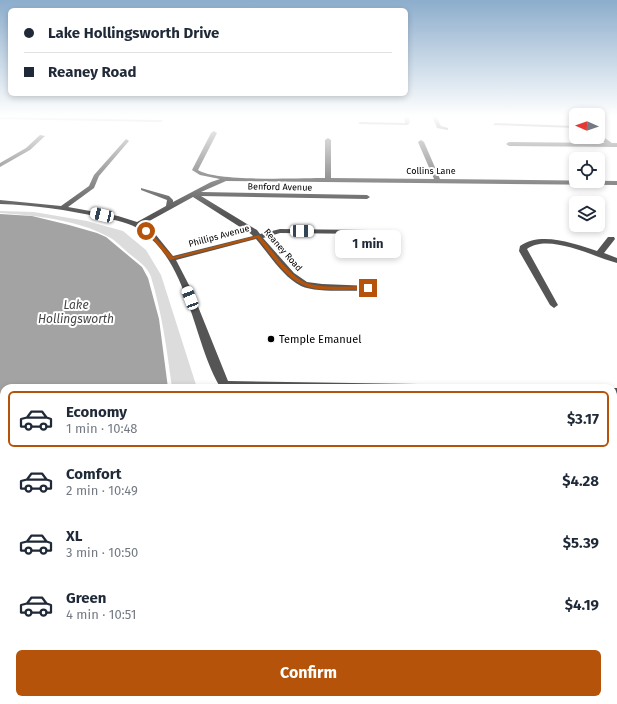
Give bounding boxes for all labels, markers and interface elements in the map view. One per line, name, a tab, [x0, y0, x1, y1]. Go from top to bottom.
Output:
text: Lake Hollingsworth Drive	[48, 24, 219, 42]
text: Reaney Road	[48, 63, 136, 81]
north arrow	[569, 108, 605, 144]
map controls	[569, 108, 605, 232]
button: locate	[569, 152, 605, 188]
street label: Collins Lane	[406, 166, 456, 176]
street label: Benford Avenue	[248, 181, 313, 193]
button: layers	[569, 196, 605, 232]
car	[89, 206, 115, 224]
route start	[137, 222, 155, 240]
street label: Phillips Avenue	[188, 223, 251, 249]
car	[290, 225, 314, 237]
street label: Reaney Road	[262, 227, 304, 273]
callout: 1 min	[335, 230, 401, 258]
text: 1 min	[352, 236, 384, 251]
route end	[359, 279, 377, 297]
car	[180, 285, 200, 311]
water label: Lake Hollingsworth	[38, 298, 114, 326]
place label: Temple Emanuel	[279, 333, 361, 346]
marker: Temple Emanuel	[266, 334, 276, 344]
icon: car	[18, 401, 54, 437]
text: Economy	[66, 403, 127, 421]
text: $3.17	[567, 410, 599, 428]
text: 1 min · 10:48	[66, 421, 138, 436]
icon: car	[18, 463, 54, 499]
text: Comfort	[66, 465, 122, 483]
text: $4.28	[562, 472, 599, 490]
text: 2 min · 10:49	[66, 483, 138, 498]
icon: car	[18, 525, 54, 561]
text: XL	[66, 527, 82, 545]
text: $5.39	[563, 534, 599, 552]
text: 3 min · 10:50	[66, 545, 138, 560]
icon: car	[18, 587, 54, 623]
text: Green	[66, 589, 106, 607]
text: $4.19	[565, 596, 599, 614]
text: 4 min · 10:51	[66, 607, 136, 622]
button: Confirm	[16, 650, 601, 696]

